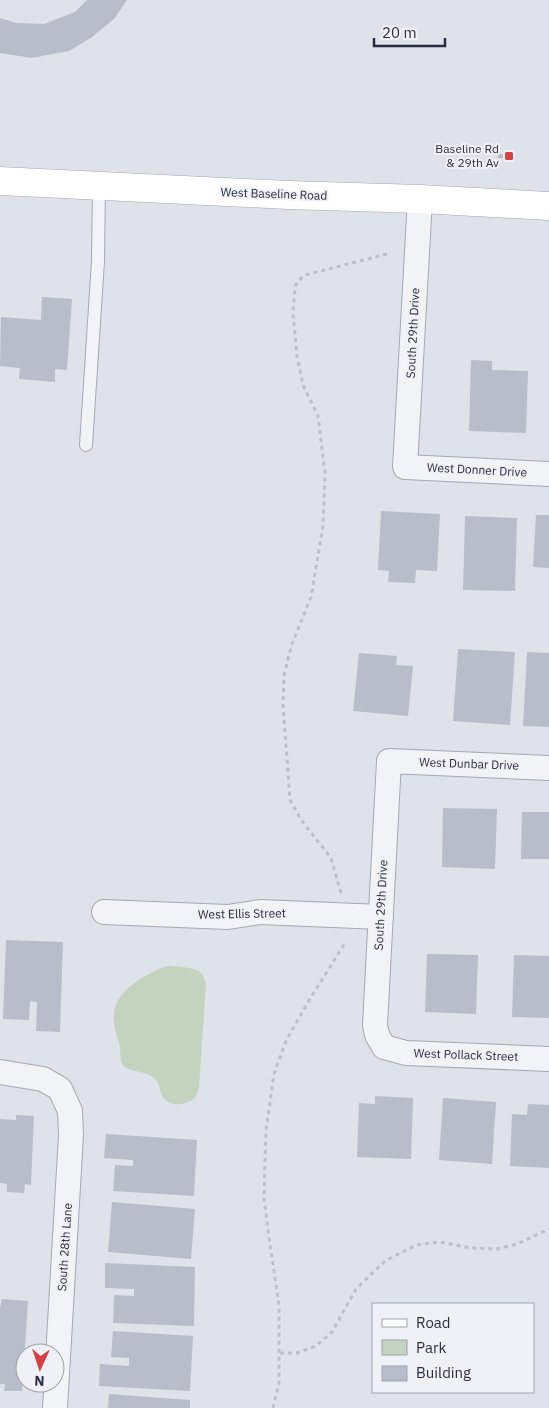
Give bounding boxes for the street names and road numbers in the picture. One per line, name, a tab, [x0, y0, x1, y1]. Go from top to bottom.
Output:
street label: West Baseline Road	[220, 184, 328, 203]
street label: South 29th Drive	[403, 287, 422, 379]
street label: West Donner Drive	[427, 459, 528, 480]
street label: West Dunbar Drive	[419, 754, 520, 773]
street label: South 29th Drive	[371, 859, 390, 951]
street label: West Ellis Street	[198, 905, 286, 922]
street label: West Pollack Street	[413, 1045, 519, 1064]
street label: South 28th Lane	[54, 1202, 75, 1292]

